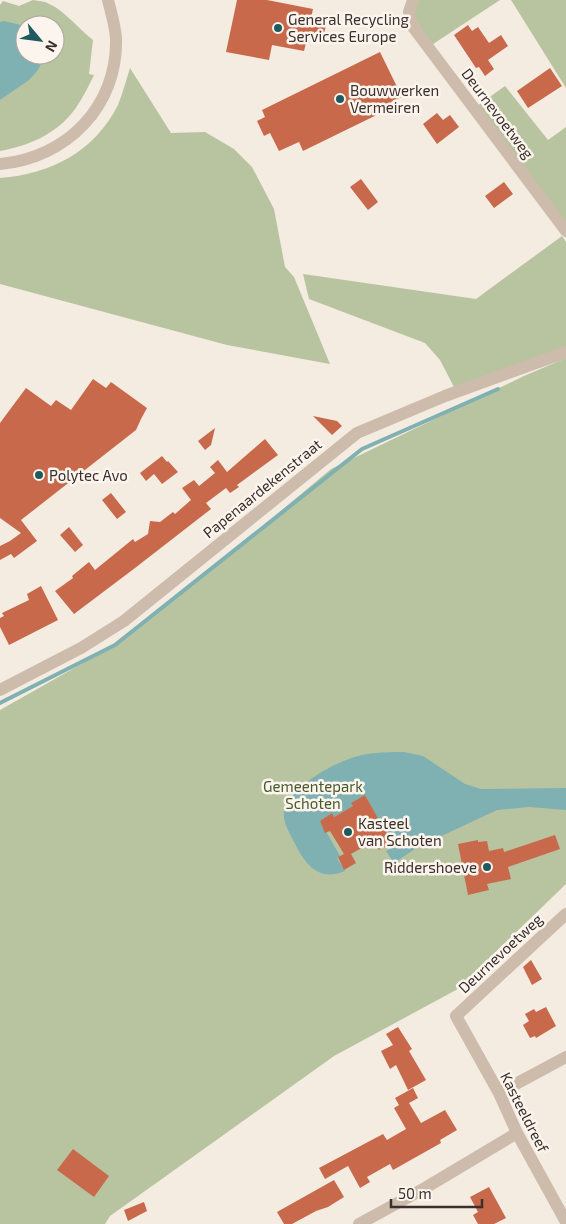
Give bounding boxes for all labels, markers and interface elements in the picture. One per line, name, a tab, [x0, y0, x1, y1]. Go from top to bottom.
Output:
place label: General Recycling Services Europe	[288, 10, 410, 45]
north arrow	[15, 15, 65, 65]
marker: General Recycling Services Europe	[272, 22, 284, 34]
text: N	[42, 38, 62, 55]
street label: Deurnevoetweg	[458, 64, 538, 162]
place label: Bouwwerken Vermeiren	[350, 81, 439, 116]
marker: Bouwwerken Vermeiren	[334, 93, 346, 105]
street label: Papenaardekenstraat	[199, 435, 325, 541]
place label: Polytec Avo	[49, 466, 128, 484]
marker: Polytec Avo	[33, 469, 45, 481]
park label: Gemeentepark Schoten	[263, 777, 363, 812]
place label: Kasteel van Schoten	[358, 814, 442, 849]
marker: Kasteel van Schoten	[342, 826, 354, 838]
place label: Riddershoeve	[384, 858, 477, 876]
marker: Riddershoeve	[481, 861, 493, 873]
street label: Deurnevoetweg	[454, 909, 546, 996]
street label: Kasteeldreef	[497, 1069, 553, 1155]
scale bar	[391, 1176, 482, 1208]
text: 50 m	[398, 1184, 432, 1202]

